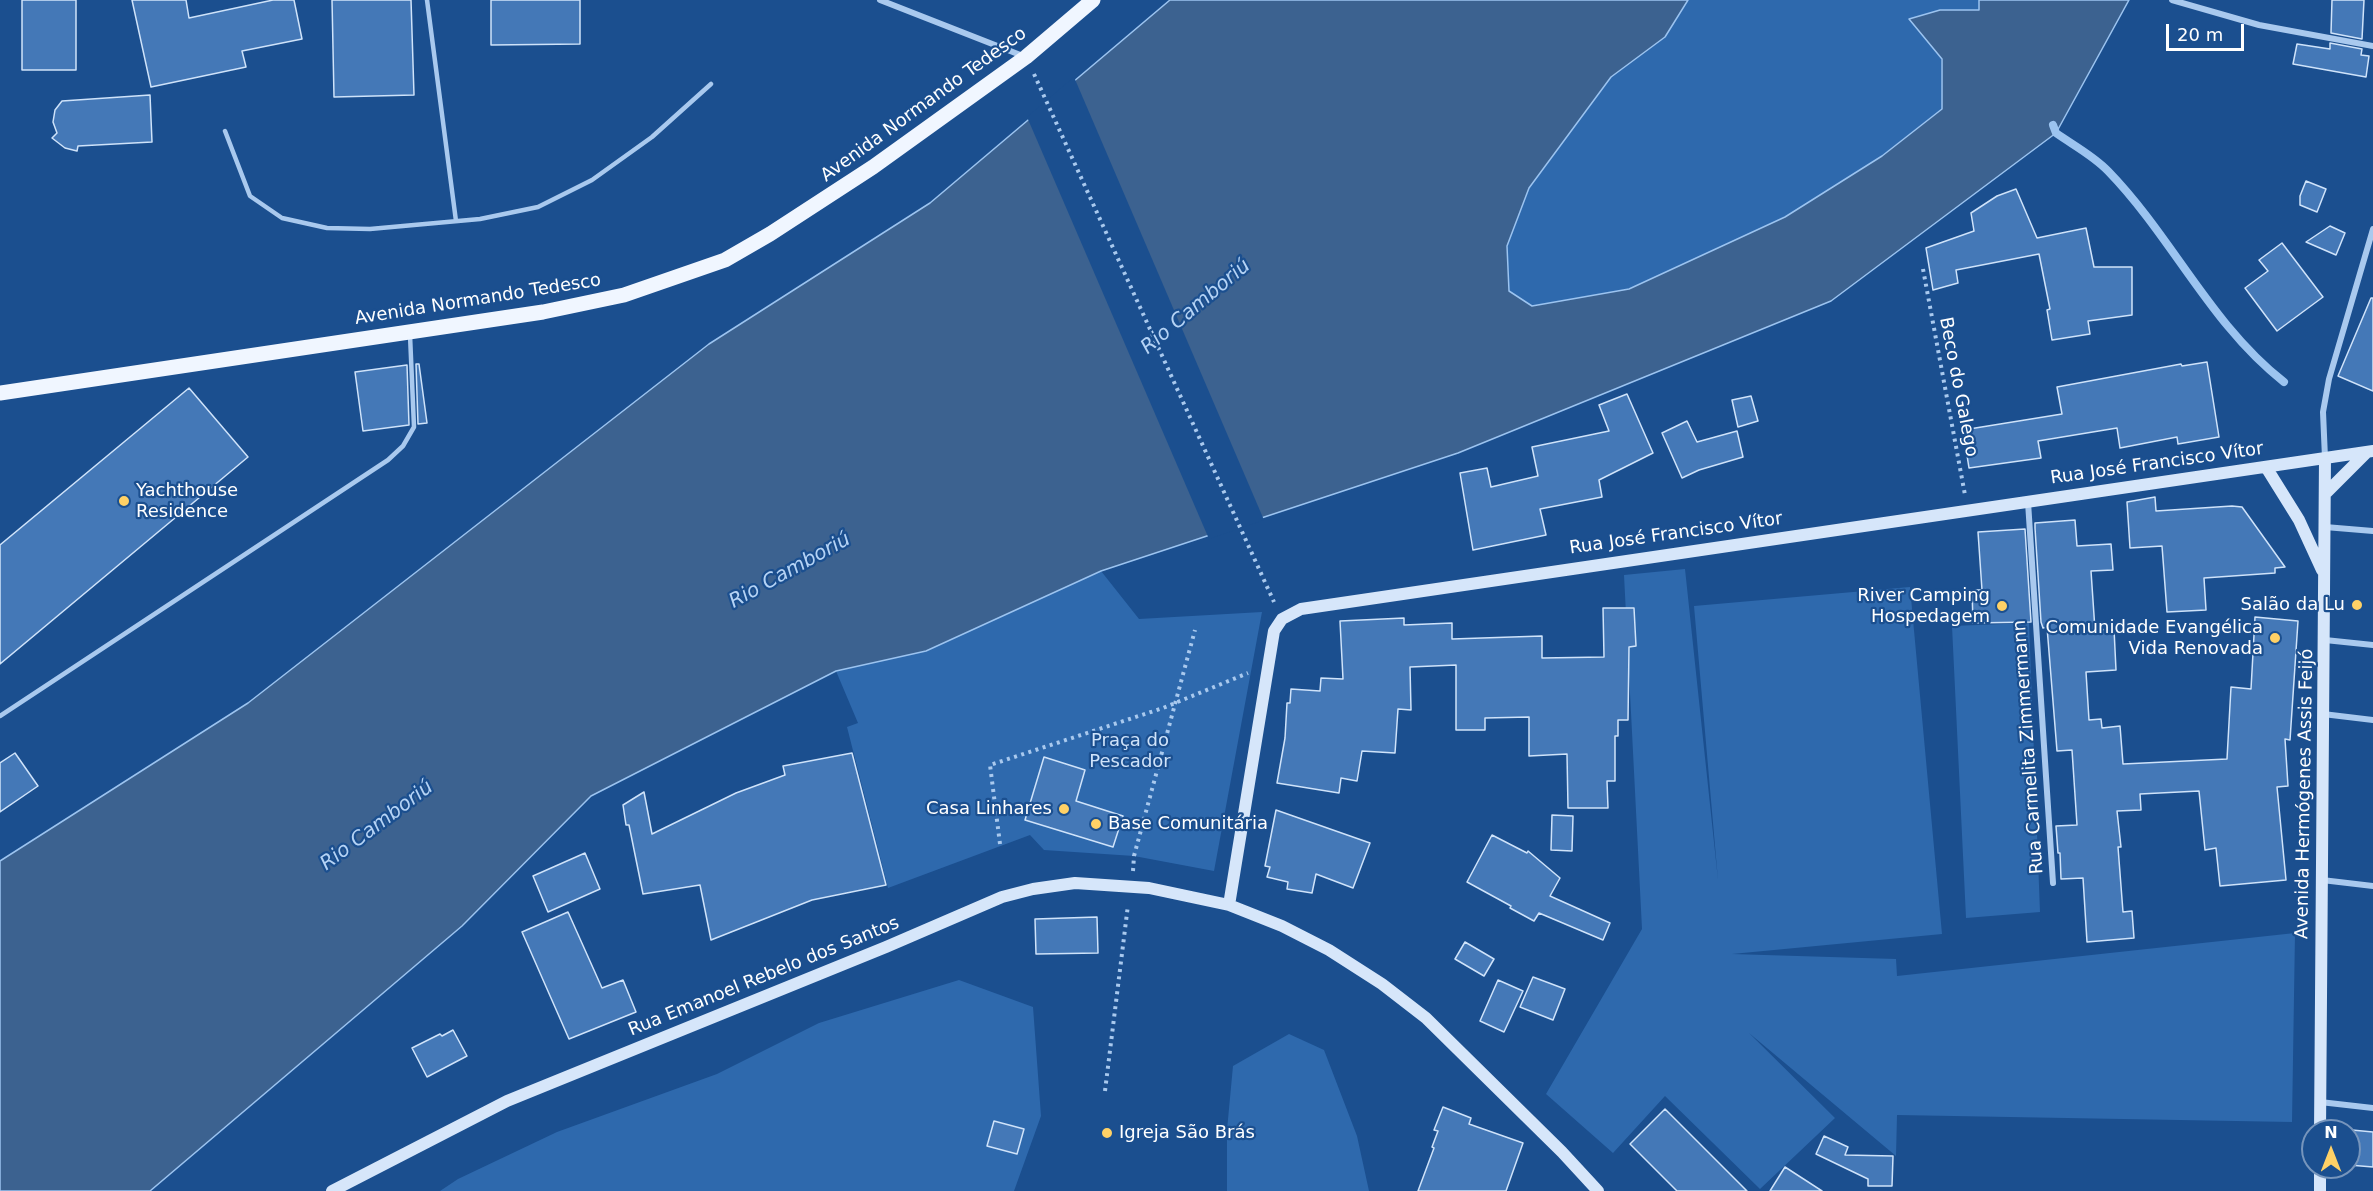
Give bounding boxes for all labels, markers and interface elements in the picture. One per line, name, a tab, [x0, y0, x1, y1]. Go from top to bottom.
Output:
scale bar	[2169, 12, 2247, 50]
street label: Avenida Normando Tedesco	[817, 23, 1031, 187]
text: 20 m	[2177, 24, 2223, 45]
water label: Rio Camboriú	[1137, 254, 1255, 360]
street label: Avenida Normando Tedesco	[353, 270, 603, 330]
street label: Beco do Galego	[1934, 315, 1982, 459]
street label: Rua José Francisco Vítor	[2049, 438, 2265, 490]
place label: Yachthouse Residence	[136, 480, 238, 522]
marker: Yachthouse Residence	[117, 494, 131, 508]
street label: Rua José Francisco Vítor	[1568, 508, 1784, 560]
water label: Rio Camboriú	[725, 528, 855, 614]
place label: River Camping Hospedagem	[1857, 585, 1990, 628]
place label: Salão da Lu	[2240, 594, 2345, 616]
marker: Salão da Lu	[2350, 598, 2364, 612]
marker: River Camping Hospedagem	[1995, 599, 2009, 613]
place label: Comunidade Evangélica Vida Renovada	[2045, 617, 2263, 660]
street label: Rua Carmelita Zimmermann	[2009, 619, 2049, 875]
marker: Comunidade Evangélica Vida Renovada	[2268, 631, 2282, 645]
street label: Avenida Hermógenes Assis Feijó	[2292, 649, 2318, 939]
park label: Praça do Pescador	[1089, 730, 1171, 772]
water label: Rio Camboriú	[316, 776, 438, 876]
place label: Casa Linhares	[926, 798, 1052, 820]
marker: Casa Linhares	[1057, 802, 1071, 816]
place label: Base Comunitária	[1108, 813, 1268, 835]
marker: Base Comunitária	[1089, 817, 1103, 831]
street label: Rua Emanoel Rebelo dos Santos	[626, 913, 902, 1041]
north arrow	[2301, 1119, 2361, 1179]
place label: Igreja São Brás	[1119, 1122, 1255, 1144]
text: N	[2324, 1123, 2338, 1142]
marker: Igreja São Brás	[1100, 1126, 1114, 1140]

